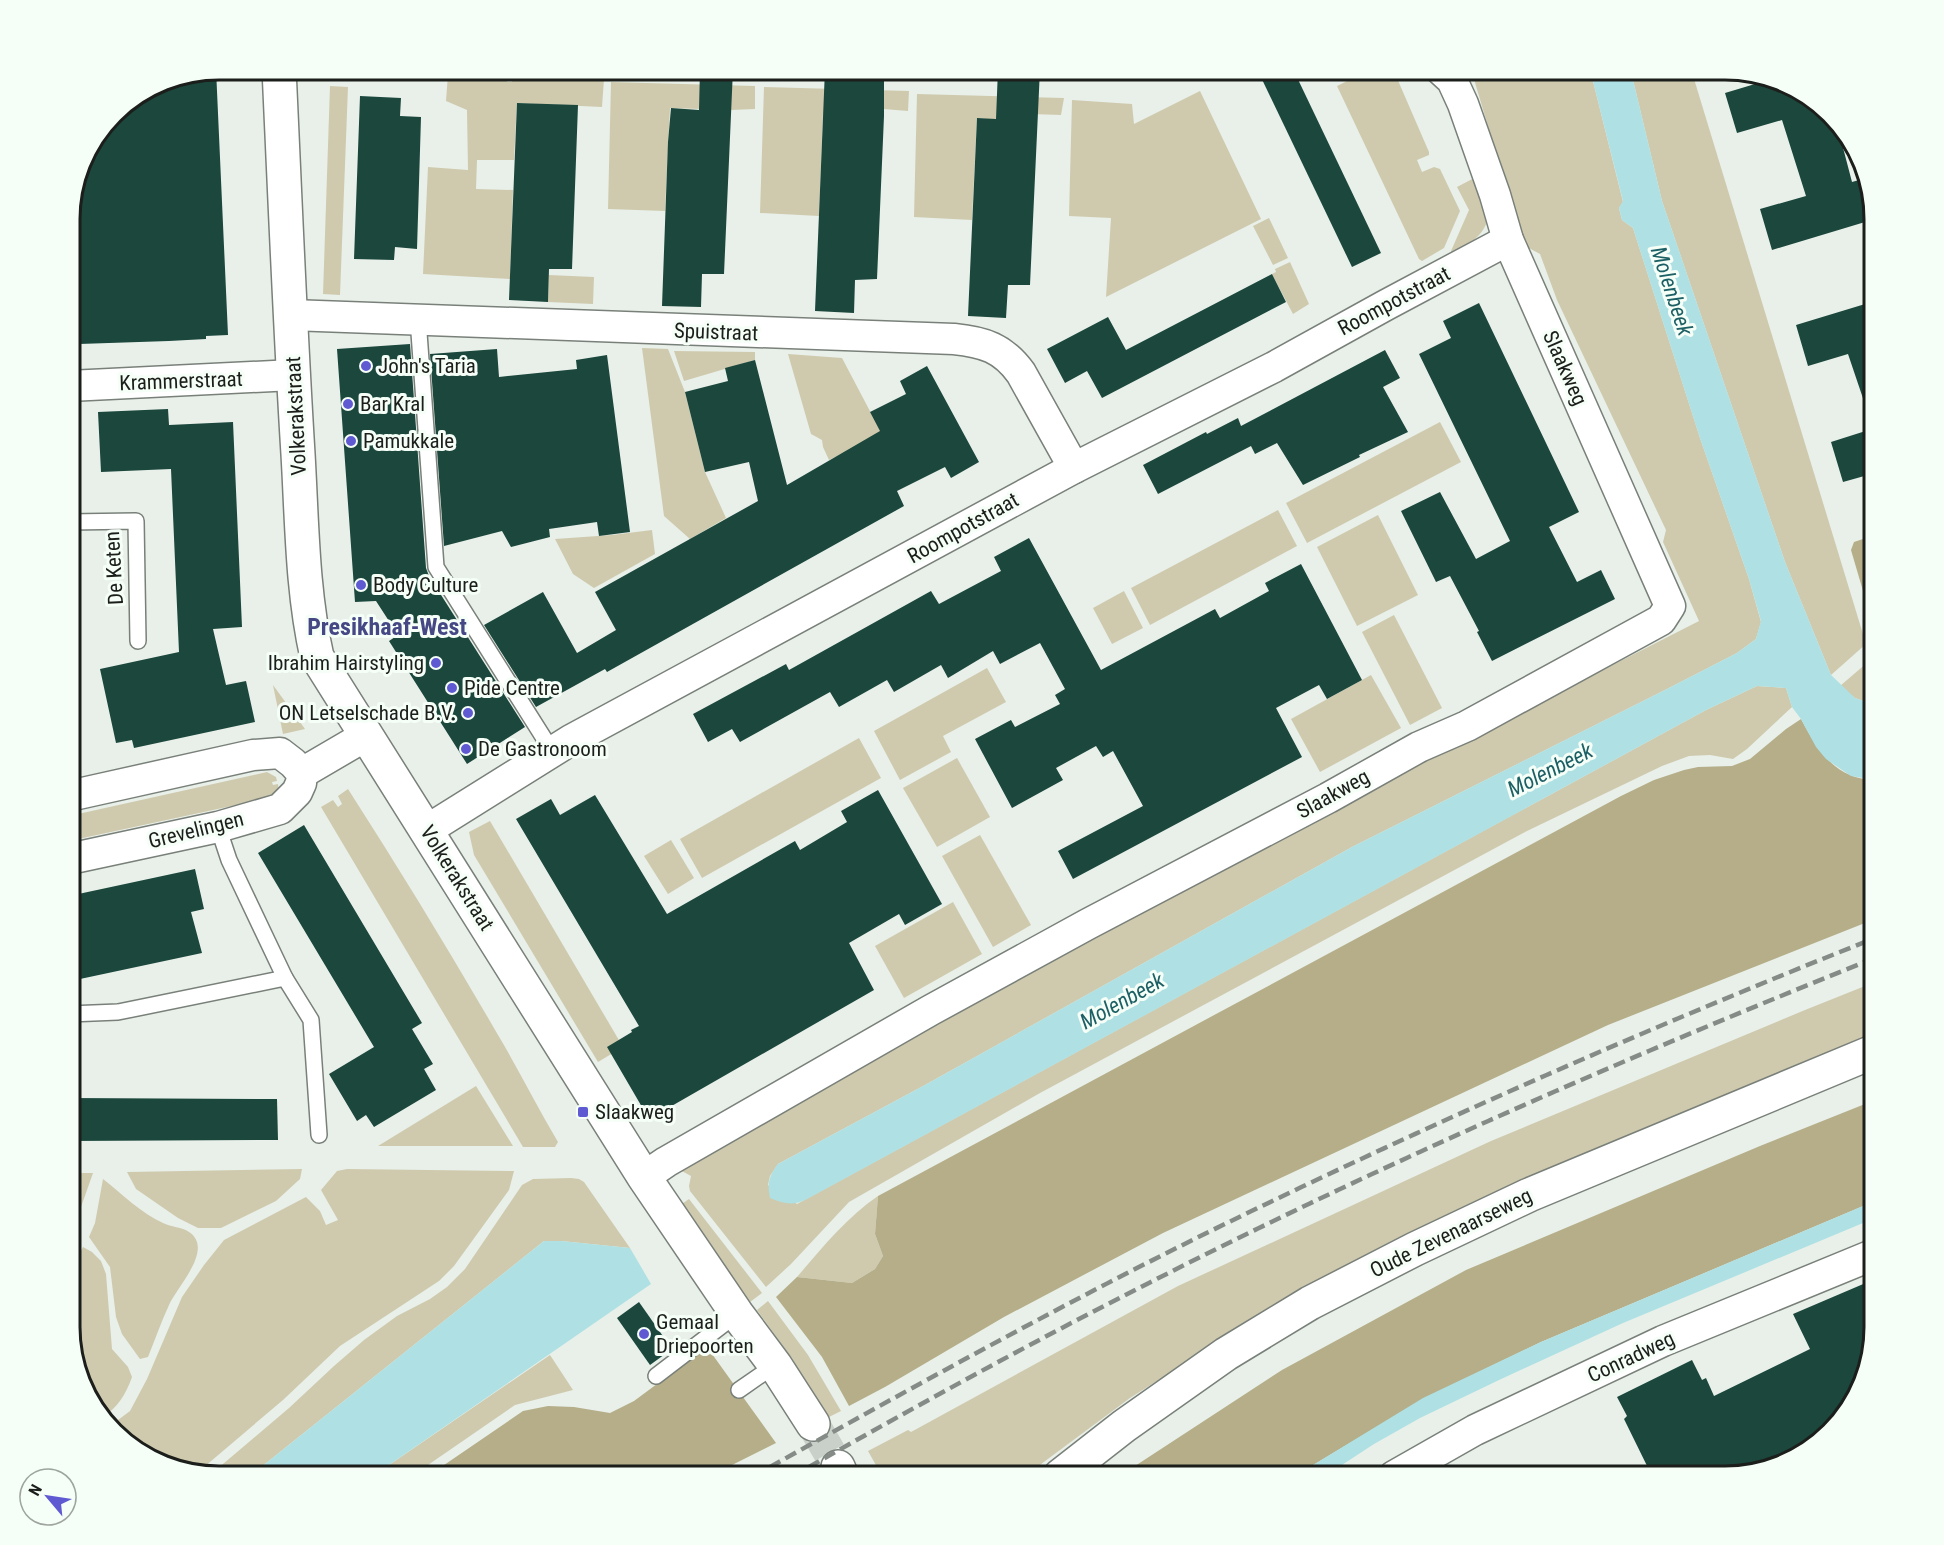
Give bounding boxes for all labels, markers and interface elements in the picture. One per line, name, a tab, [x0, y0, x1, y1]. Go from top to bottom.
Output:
water label: Molenbeek	[1646, 243, 1698, 339]
street label: Roompotstraat	[1334, 261, 1454, 341]
street label: Spuistraat	[673, 319, 759, 345]
street label: Slaakweg	[1538, 327, 1592, 409]
place label: John's Taria	[378, 354, 476, 378]
street label: Volkerakstraat	[281, 356, 311, 476]
marker: John's Taria	[359, 359, 373, 373]
street label: Krammerstraat	[119, 367, 243, 395]
place label: Bar Kral	[360, 392, 425, 416]
marker: Bar Kral	[341, 397, 355, 411]
place label: Pamukkale	[363, 429, 454, 453]
marker: Pamukkale	[344, 434, 358, 448]
street label: Roompotstraat	[903, 488, 1023, 568]
street label: De Keten	[100, 530, 128, 606]
place label: Body Culture	[373, 573, 478, 597]
marker: Body Culture	[354, 578, 368, 592]
district label: Presikhaaf-West	[307, 613, 467, 641]
place label: Ibrahim Hairstyling	[268, 651, 424, 675]
marker: Ibrahim Hairstyling	[429, 656, 443, 670]
place label: Pide Centre	[464, 676, 560, 700]
marker: Pide Centre	[445, 681, 459, 695]
place label: ON Letselschade B.V.	[279, 701, 456, 725]
marker: ON Letselschade B.V.	[461, 706, 475, 720]
place label: De Gastronoom	[478, 737, 607, 761]
water label: Molenbeek	[1503, 738, 1597, 802]
marker: De Gastronoom	[459, 742, 473, 756]
street label: Slaakweg	[1293, 764, 1373, 824]
street label: Grevelingen	[146, 807, 246, 853]
street label: Volkerakstraat	[415, 821, 499, 935]
water label: Molenbeek	[1076, 968, 1169, 1034]
place label: Slaakweg	[595, 1100, 674, 1124]
marker: Slaakweg	[576, 1105, 590, 1119]
street label: Oude Zevenaarseweg	[1366, 1183, 1536, 1283]
place label: Gemaal Driepoorten	[656, 1310, 754, 1358]
street label: Conradweg	[1584, 1326, 1678, 1388]
marker: Gemaal Driepoorten	[637, 1327, 651, 1341]
north arrow	[18, 1467, 78, 1527]
text: N	[25, 1481, 46, 1499]

